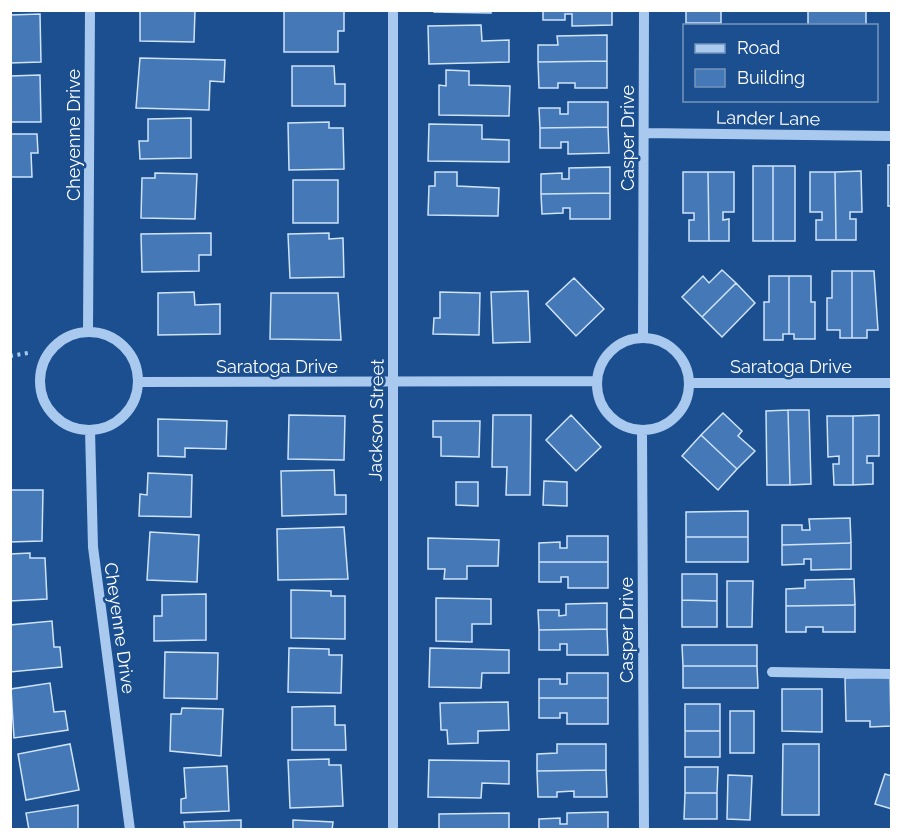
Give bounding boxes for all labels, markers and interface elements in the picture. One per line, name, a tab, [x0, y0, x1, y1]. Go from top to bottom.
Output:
legend	[683, 24, 878, 102]
text: Road	[737, 37, 780, 58]
text: Building	[737, 67, 805, 88]
street label: Cheyenne Drive	[63, 68, 84, 201]
street label: Casper Drive	[617, 85, 638, 191]
street label: Lander Lane	[716, 107, 821, 129]
street label: Saratoga Drive	[216, 356, 338, 377]
street label: Saratoga Drive	[730, 356, 852, 377]
street label: Jackson Street	[364, 359, 388, 481]
street label: Cheyenne Drive	[100, 561, 140, 695]
street label: Casper Drive	[616, 577, 637, 683]

